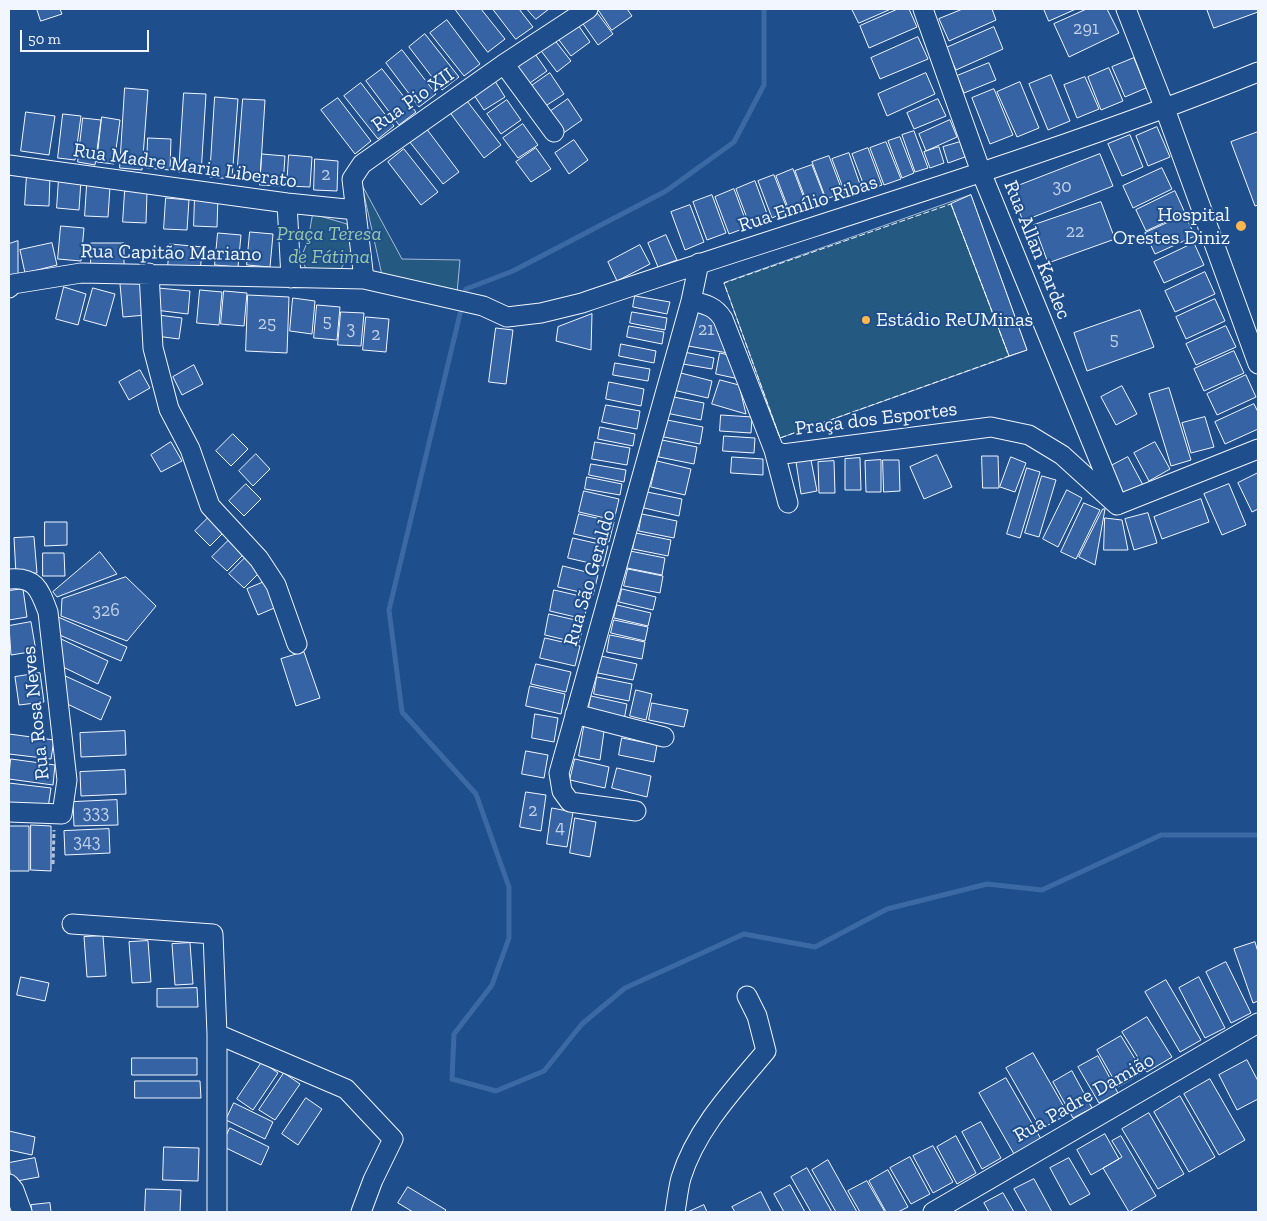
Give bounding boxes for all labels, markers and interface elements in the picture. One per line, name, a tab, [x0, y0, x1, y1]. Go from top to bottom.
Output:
house number: 291	[1073, 18, 1099, 40]
scale bar	[22, 20, 151, 52]
text: 50 m	[28, 30, 61, 48]
street label: Rua Pio XII	[367, 63, 459, 137]
street label: Rua Madre Maria Liberato	[72, 138, 298, 194]
house number: 2	[321, 164, 331, 186]
street label: Rua Emílio Ribas	[735, 170, 881, 238]
house number: 30	[1052, 176, 1072, 198]
street label: Rua Allan Kardec	[998, 177, 1076, 323]
place label: Hospital Orestes Diniz	[1113, 203, 1230, 250]
marker: Hospital Orestes Diniz	[1234, 219, 1248, 233]
house number: 22	[1066, 221, 1084, 243]
park label: Praça Teresa de Fátima	[277, 222, 381, 269]
street label: Rua Capitão Mariano	[80, 239, 262, 267]
place label: Estádio ReUMinas	[876, 308, 1033, 332]
house number: 5	[322, 311, 332, 333]
house number: 25	[258, 313, 276, 335]
marker: Estádio ReUMinas	[860, 314, 872, 326]
house number: 3	[347, 318, 355, 340]
house number: 21	[698, 319, 714, 341]
house number: 2	[371, 324, 381, 346]
house number: 5	[1109, 329, 1119, 351]
street label: Praça dos Esportes	[794, 397, 958, 441]
street label: Rua São Geraldo	[559, 507, 621, 649]
house number: 326	[92, 600, 120, 622]
street label: Rua Rosa Neves	[17, 645, 55, 781]
house number: 2	[528, 800, 538, 822]
house number: 333	[83, 802, 109, 824]
house number: 4	[555, 817, 565, 839]
house number: 343	[73, 831, 101, 853]
street label: Rua Padre Damião	[1009, 1048, 1159, 1148]

